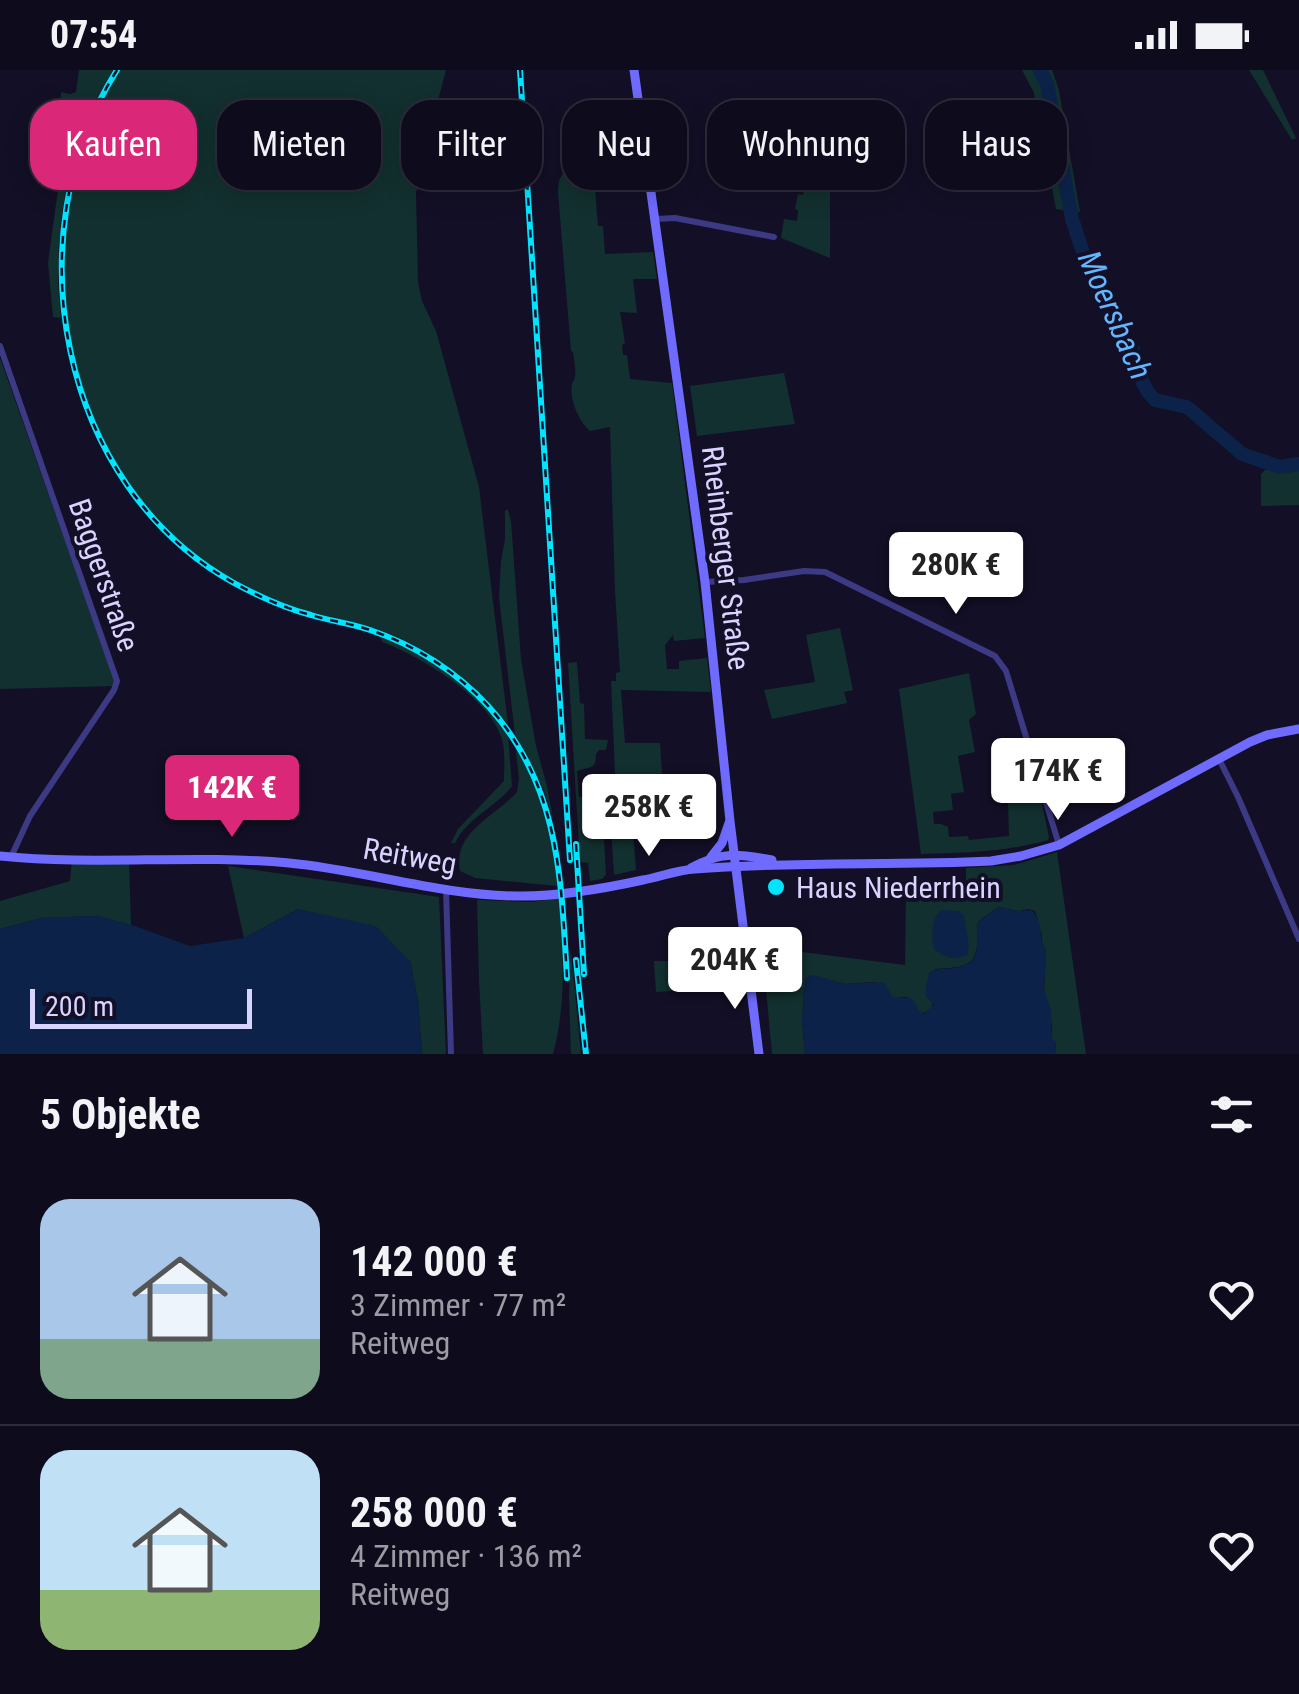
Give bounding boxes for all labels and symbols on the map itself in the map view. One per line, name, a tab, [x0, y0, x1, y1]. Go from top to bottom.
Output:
water label: Moersbach	[1070, 245, 1160, 385]
street label: Rheinberger Straße	[695, 444, 757, 672]
street label: Baggerstraße	[62, 494, 146, 656]
pin: 280K €	[875, 532, 1037, 617]
pin: 174K €	[977, 738, 1139, 823]
pin: 142K €	[151, 755, 313, 840]
pin: 258K €	[568, 774, 730, 859]
street label: Reitweg	[361, 831, 459, 881]
place label: Haus Niederrhein	[796, 870, 1001, 905]
marker: Haus Niederrhein	[765, 876, 787, 898]
pin: 204K €	[654, 927, 816, 1012]
scale bar	[30, 984, 252, 1028]

